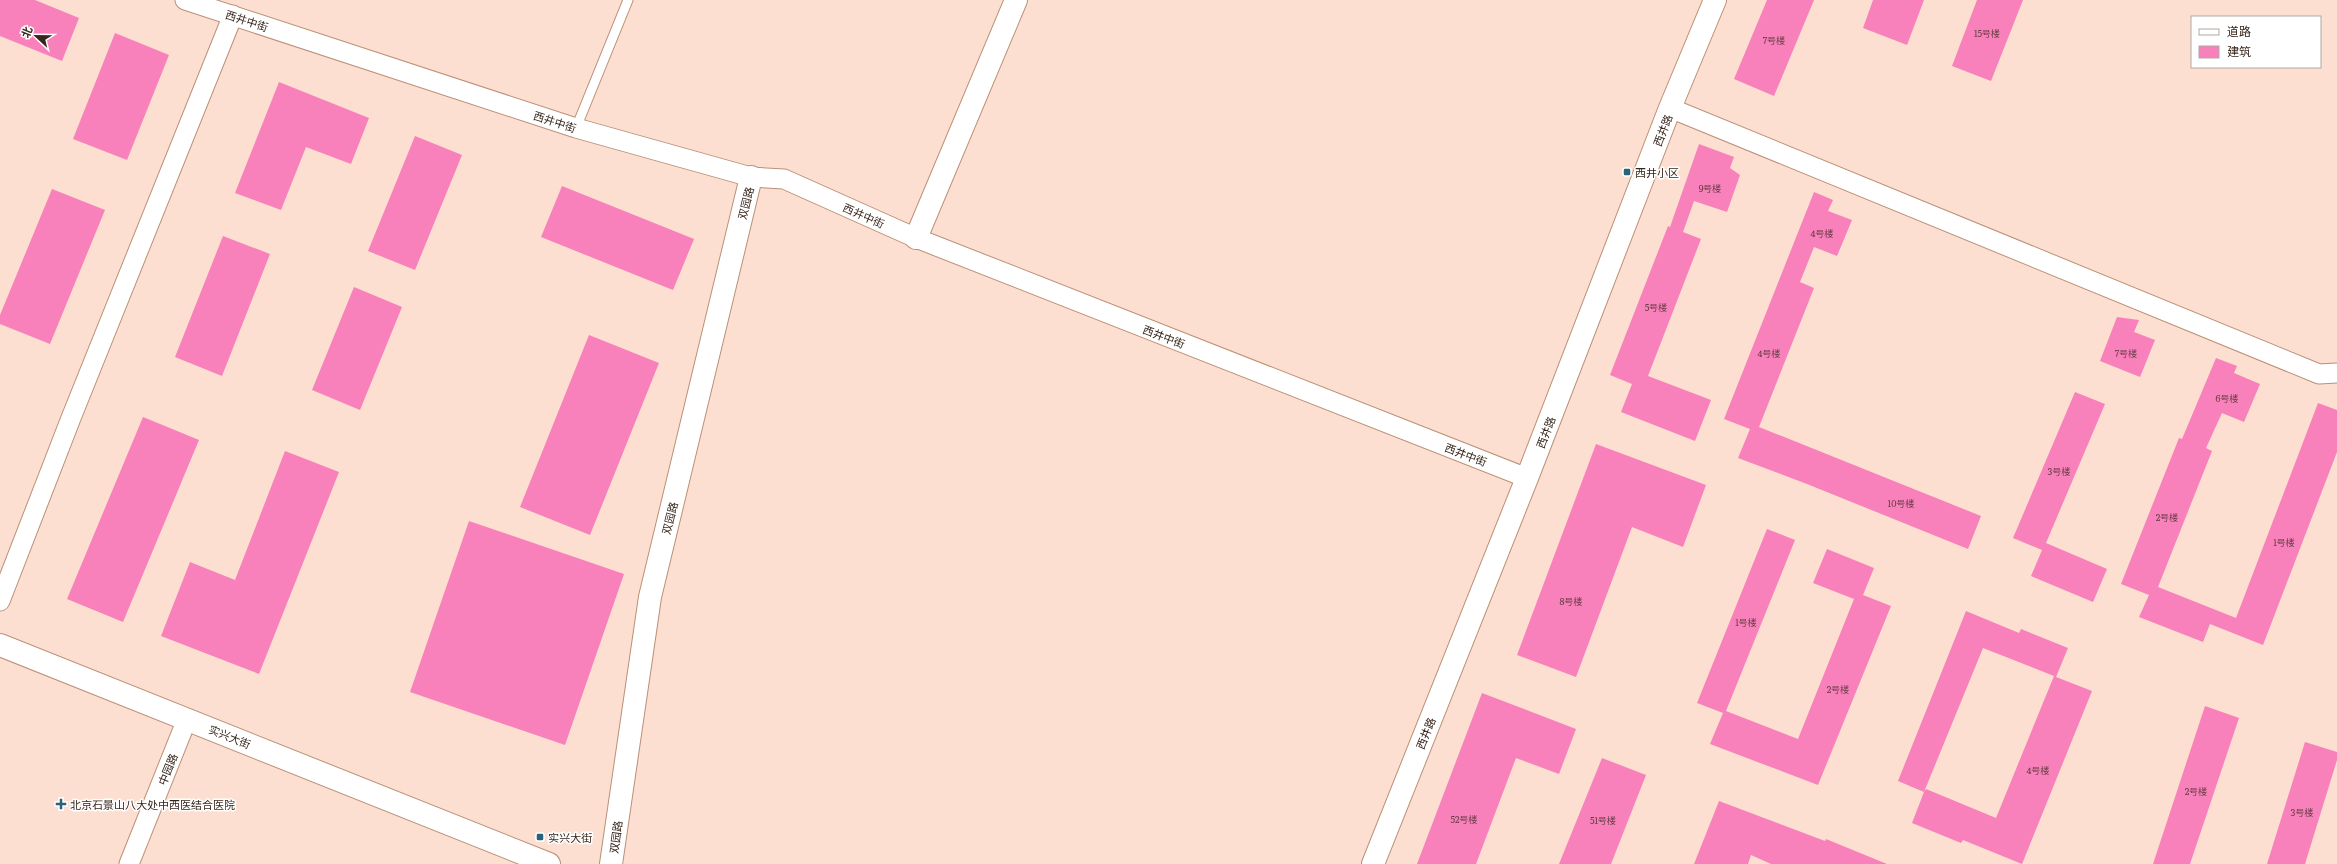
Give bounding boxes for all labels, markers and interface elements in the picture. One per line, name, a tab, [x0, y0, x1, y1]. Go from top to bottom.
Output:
street label: 西井中街	[224, 6, 270, 34]
north arrow	[16, 16, 56, 56]
legend	[2191, 16, 2321, 68]
text: 道路	[2227, 22, 2251, 40]
text: 北	[16, 24, 35, 40]
house number: 15号楼	[1974, 26, 2000, 40]
house number: 7号楼	[1763, 33, 1785, 47]
text: 建筑	[2227, 42, 2251, 60]
street label: 西井中街	[532, 107, 578, 135]
street label: 西井路	[1649, 112, 1675, 148]
place label: 西井小区	[1635, 164, 1679, 180]
marker: 西井小区	[1622, 167, 1632, 177]
house number: 9号楼	[1699, 181, 1721, 195]
street label: 双园路	[733, 185, 757, 221]
street label: 西井中街	[841, 199, 887, 231]
house number: 4号楼	[1811, 226, 1833, 240]
house number: 5号楼	[1645, 300, 1667, 314]
street label: 西井中街	[1141, 321, 1187, 351]
house number: 4号楼	[1758, 346, 1780, 360]
house number: 7号楼	[2115, 346, 2137, 360]
house number: 6号楼	[2216, 391, 2238, 405]
street label: 西井路	[1532, 414, 1558, 450]
street label: 西井中街	[1443, 439, 1489, 469]
house number: 3号楼	[2048, 464, 2070, 478]
house number: 10号楼	[1888, 496, 1914, 510]
street label: 双园路	[657, 500, 681, 536]
house number: 2号楼	[2156, 510, 2178, 524]
house number: 1号楼	[2273, 535, 2295, 549]
house number: 8号楼	[1560, 594, 1582, 608]
house number: 1号楼	[1735, 615, 1757, 629]
house number: 2号楼	[1827, 682, 1849, 696]
street label: 西井路	[1411, 715, 1439, 751]
street label: 实兴大街	[207, 720, 253, 752]
street label: 中园路	[153, 751, 181, 787]
house number: 4号楼	[2027, 763, 2049, 777]
house number: 2号楼	[2185, 784, 2207, 798]
place label: 北京石景山八大处中西医结合医院	[70, 796, 235, 812]
marker: 北京石景山八大处中西医结合医院	[55, 798, 67, 810]
house number: 3号楼	[2291, 805, 2313, 819]
house number: 52号楼	[1450, 812, 1478, 826]
house number: 51号楼	[1590, 813, 1616, 827]
street label: 双园路	[605, 820, 625, 854]
place label: 实兴大街	[548, 829, 592, 845]
marker: 实兴大街	[535, 832, 545, 842]

